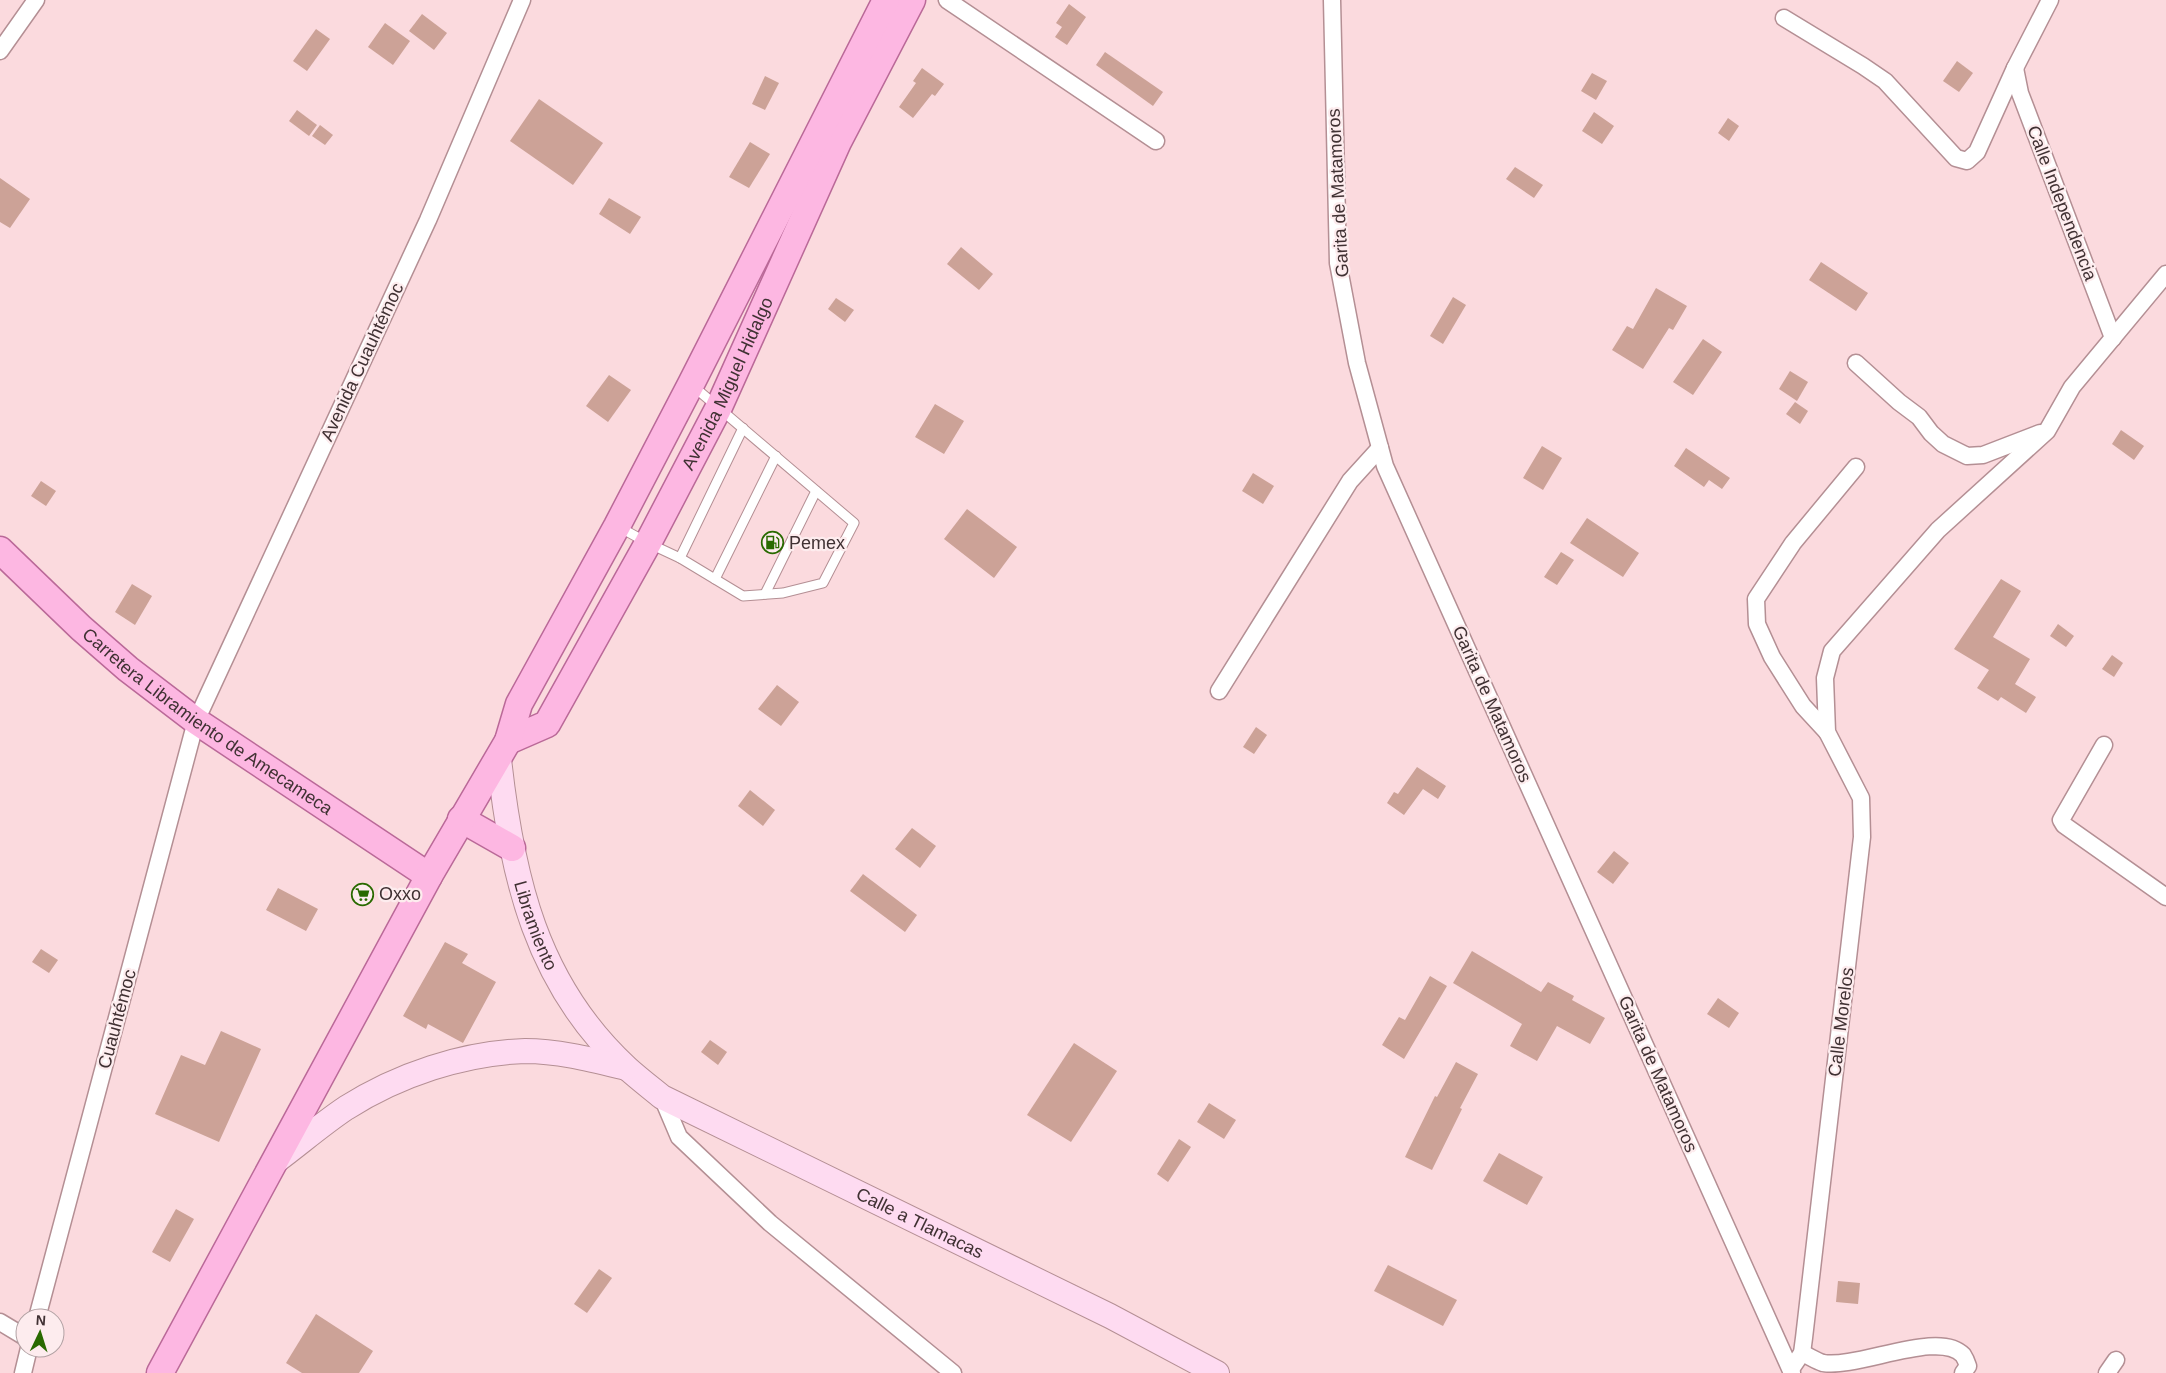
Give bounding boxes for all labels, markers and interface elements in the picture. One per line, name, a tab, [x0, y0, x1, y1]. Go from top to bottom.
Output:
street label: Garita de Matamoros	[1324, 108, 1352, 278]
street label: Calle Independencia	[2023, 123, 2101, 284]
street label: Avenida Cuauhtémoc	[317, 280, 407, 444]
street label: Avenida Miguel Hidalgo	[678, 294, 777, 473]
fuel station icon: Pemex	[761, 531, 785, 555]
place label: Pemex	[789, 533, 845, 553]
street label: Garita de Matamoros	[1448, 623, 1536, 785]
street label: Carretera Libramiento de Amecameca	[78, 624, 337, 819]
street label: Libramiento	[510, 879, 561, 974]
supermarket icon: Oxxo	[351, 882, 375, 906]
place label: Oxxo	[379, 884, 421, 904]
street label: Calle Morelos	[1824, 966, 1858, 1078]
street label: Cuauhtémoc	[94, 967, 140, 1071]
street label: Garita de Matamoros	[1614, 993, 1702, 1155]
street label: Calle a Tlamacas	[853, 1184, 987, 1263]
north arrow	[15, 1308, 65, 1358]
text: N	[35, 1312, 47, 1328]

